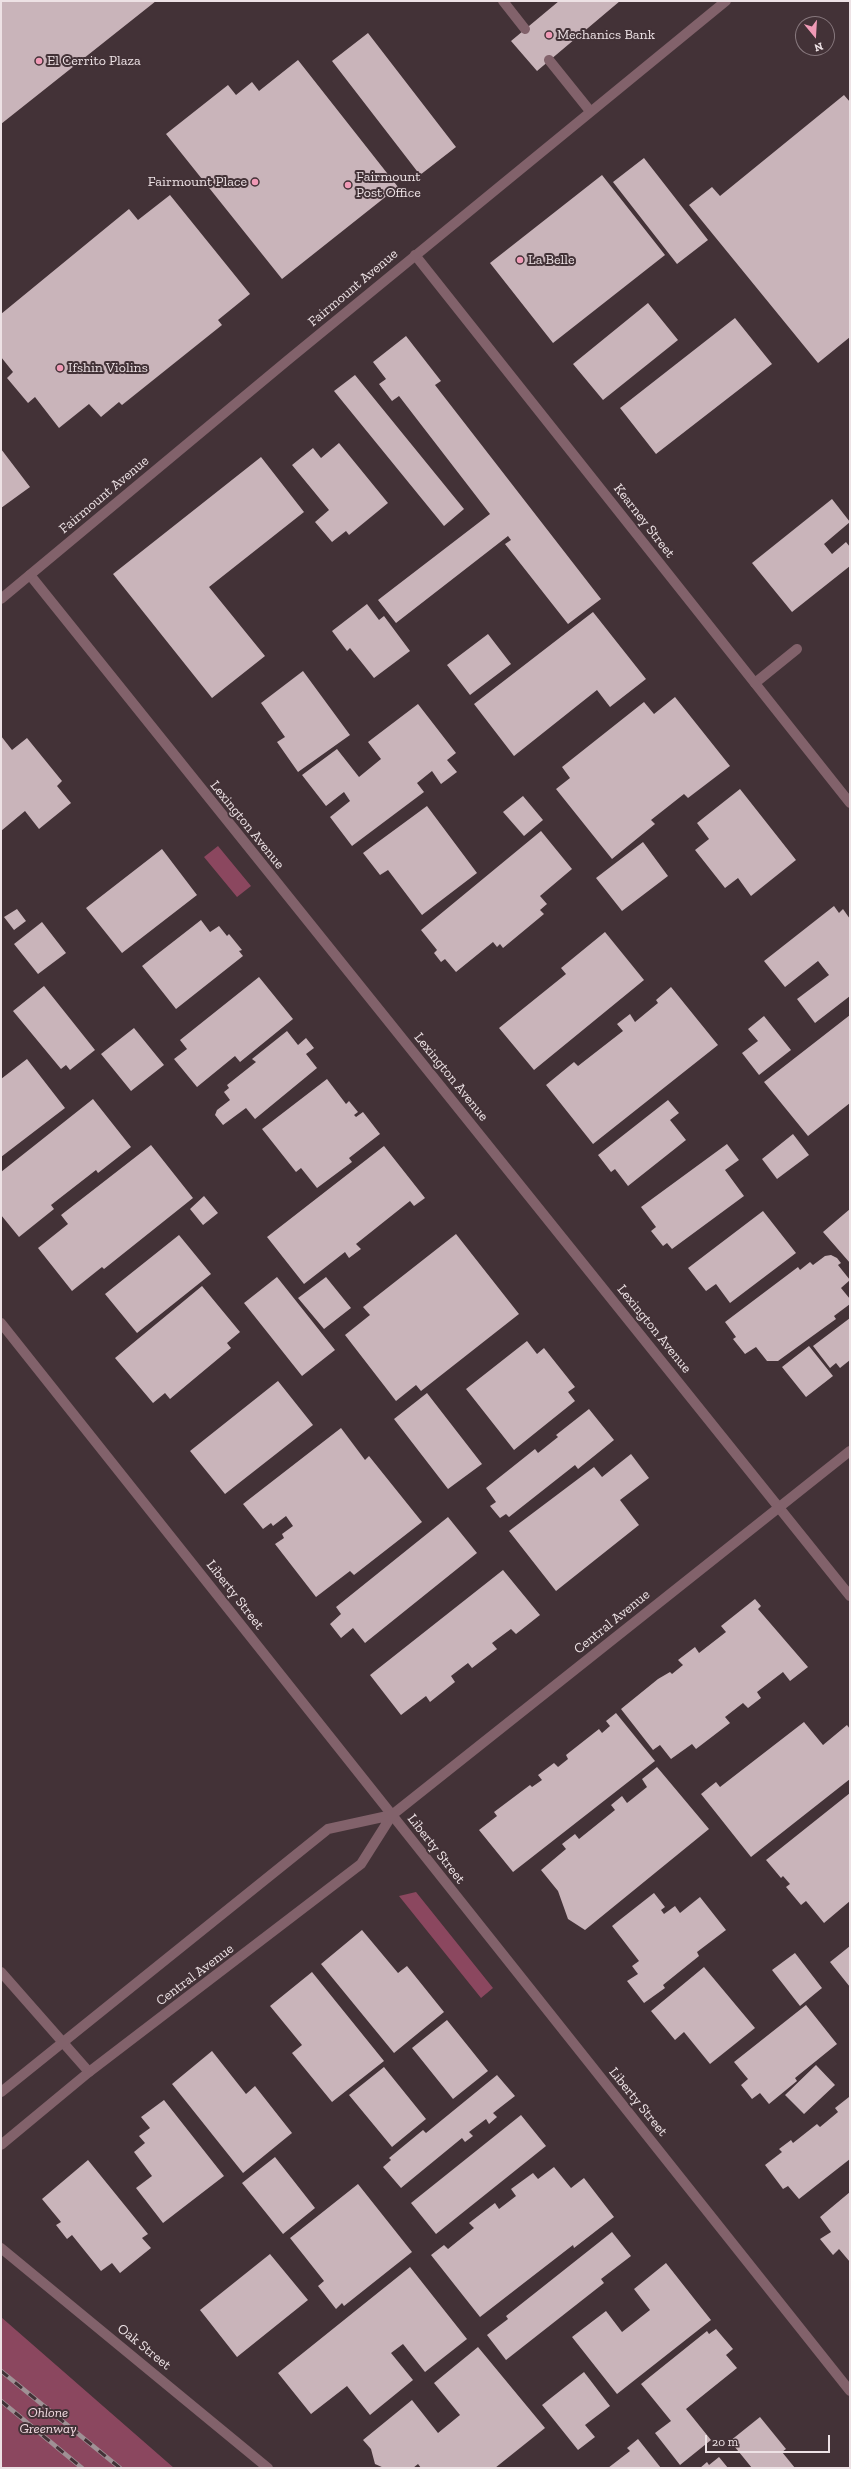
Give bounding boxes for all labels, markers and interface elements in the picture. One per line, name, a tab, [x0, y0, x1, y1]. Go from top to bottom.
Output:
north arrow	[795, 16, 835, 56]
place label: Mechanics Bank	[557, 27, 655, 43]
marker: Mechanics Bank	[544, 30, 554, 40]
text: N	[813, 39, 825, 54]
place label: El Cerrito Plaza	[47, 53, 141, 69]
marker: El Cerrito Plaza	[34, 56, 44, 66]
place label: Fairmount Post Office	[356, 169, 421, 202]
place label: Fairmount Place	[148, 174, 247, 190]
marker: Fairmount Place	[250, 177, 260, 187]
marker: Fairmount Post Office	[343, 180, 353, 190]
street label: Fairmount Avenue	[305, 246, 401, 330]
place label: La Belle	[528, 252, 575, 268]
marker: La Belle	[515, 255, 525, 265]
place label: Ifshin Violins	[68, 360, 148, 376]
marker: Ifshin Violins	[55, 363, 65, 373]
street label: Fairmount Avenue	[56, 453, 152, 537]
street label: Kearney Street	[610, 481, 678, 561]
street label: Lexington Avenue	[206, 777, 288, 873]
street label: Lexington Avenue	[410, 1029, 492, 1125]
street label: Lexington Avenue	[613, 1281, 695, 1377]
street label: Liberty Street	[203, 1557, 267, 1633]
street label: Central Avenue	[571, 1586, 653, 1658]
street label: Liberty Street	[404, 1811, 468, 1887]
street label: Central Avenue	[153, 1940, 237, 2010]
street label: Liberty Street	[605, 2064, 671, 2140]
street label: Oak Street	[114, 2320, 174, 2374]
park label: Ohlone Greenway	[19, 2405, 77, 2438]
scale bar	[707, 2427, 832, 2453]
text: 20 m	[712, 2435, 738, 2449]

